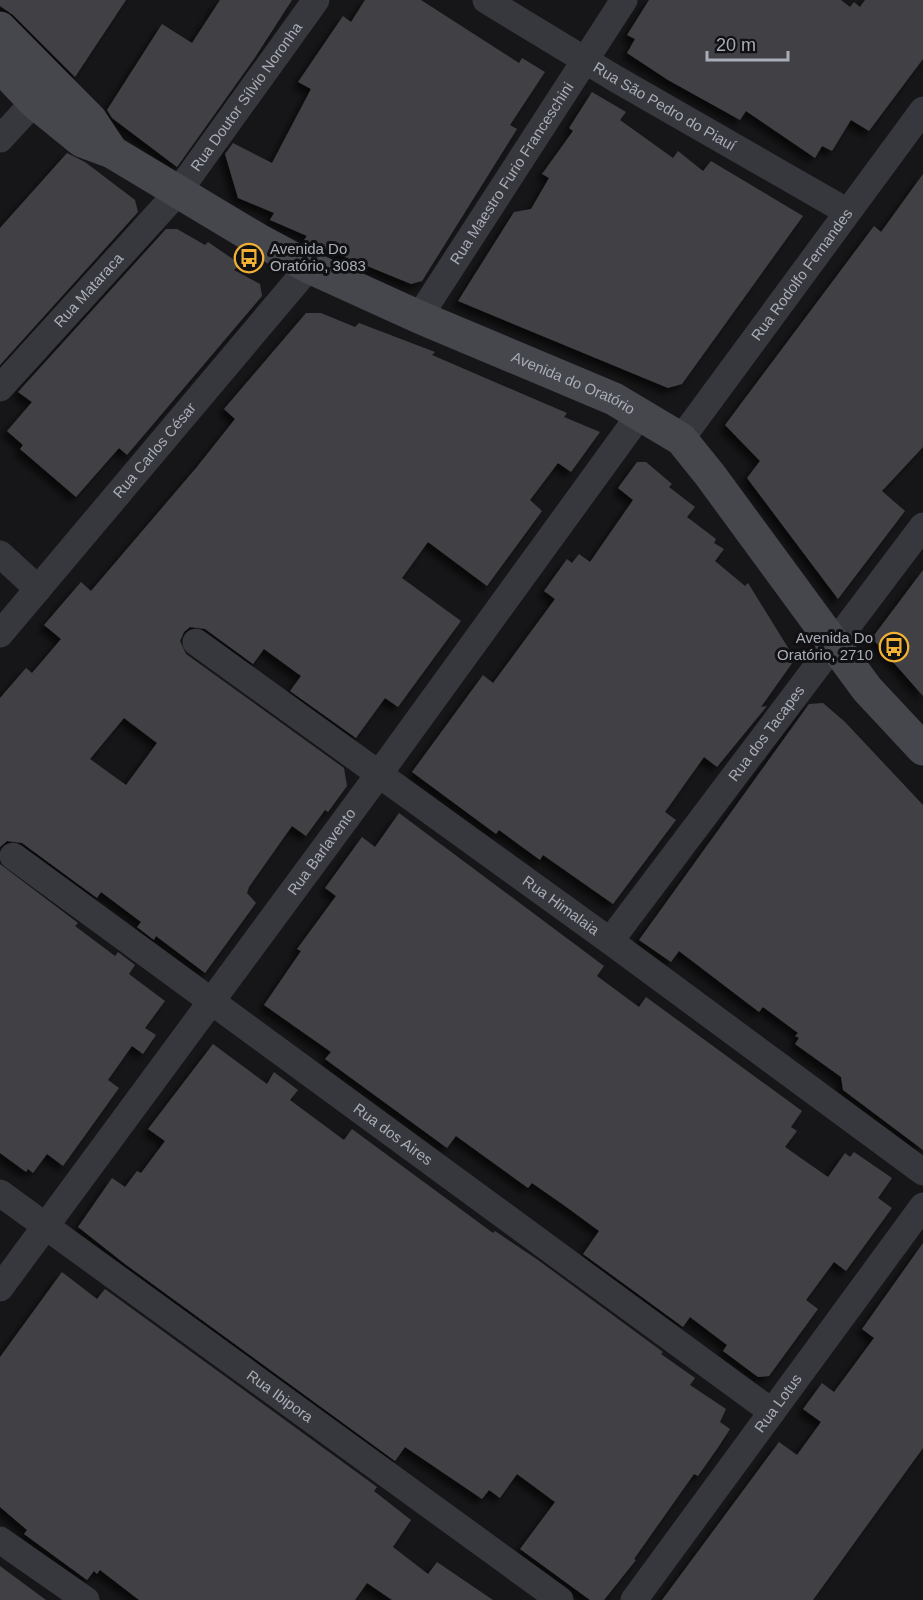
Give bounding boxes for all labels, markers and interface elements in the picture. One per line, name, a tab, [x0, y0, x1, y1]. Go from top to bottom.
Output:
street label: Rua Doutor Sílvio Noronha	[187, 18, 306, 174]
scale bar	[707, 24, 788, 62]
text: 20 m	[716, 35, 756, 55]
street label: Rua São Pedro do Piauí	[590, 58, 740, 154]
street label: Rua Maestro Furio Franceschini	[446, 79, 577, 267]
street label: Rua Rodolfo Fernandes	[747, 205, 856, 344]
place label: Avenida Do Oratório, 3083	[270, 240, 366, 274]
bus stop icon: Avenida Do Oratório, 3083	[233, 242, 265, 274]
street label: Rua Mataraca	[50, 249, 127, 331]
street label: Avenida do Oratório	[509, 348, 638, 418]
street label: Rua Carlos César	[109, 399, 199, 501]
place label: Avenida Do Oratório, 2710	[777, 629, 873, 663]
bus stop icon: Avenida Do Oratório, 2710	[878, 631, 910, 663]
street label: Rua dos Tacapes	[725, 682, 808, 784]
street label: Rua Barlavento	[284, 805, 359, 898]
street label: Rua Himalaia	[520, 872, 603, 939]
street label: Rua dos Aires	[351, 1099, 436, 1168]
street label: Rua Ibipora	[244, 1366, 317, 1426]
street label: Rua Lotus	[751, 1370, 805, 1436]

